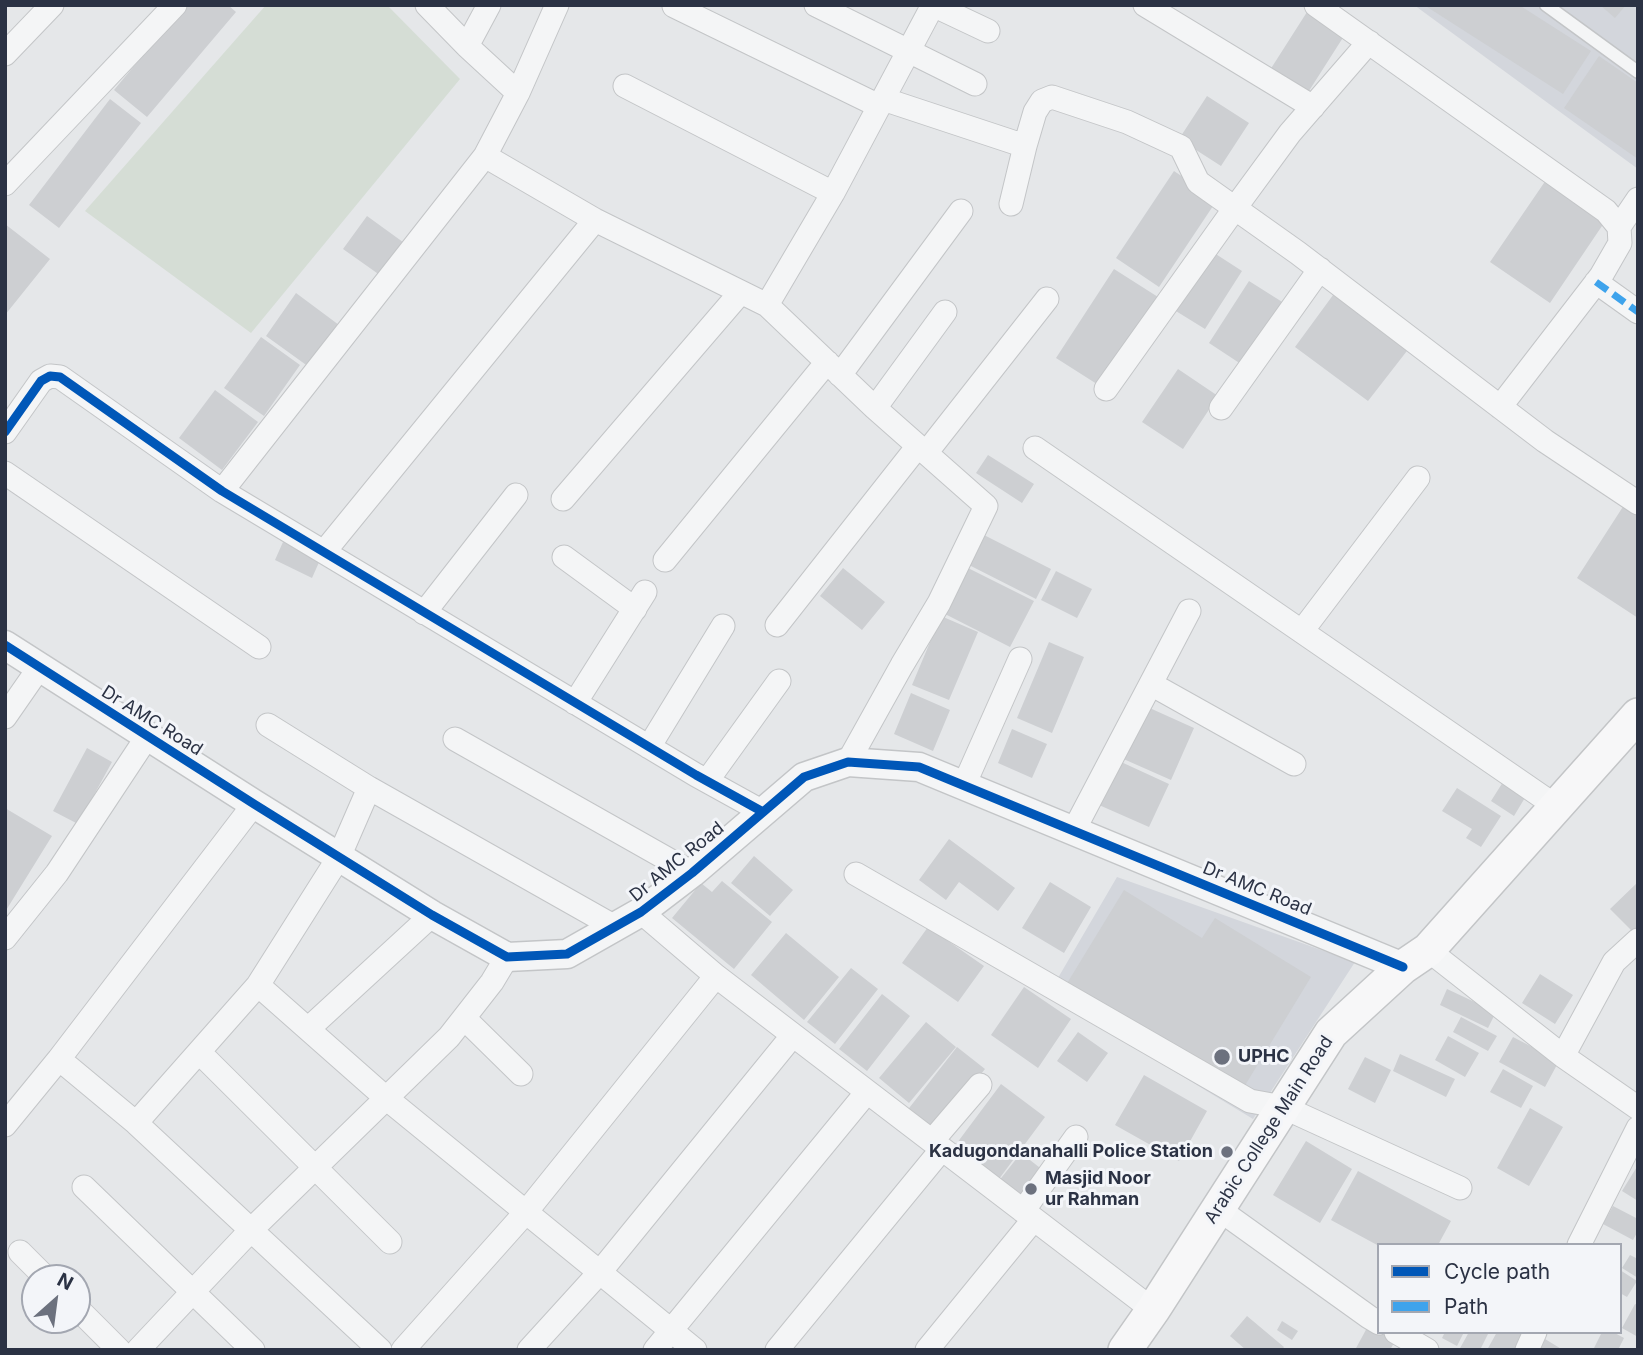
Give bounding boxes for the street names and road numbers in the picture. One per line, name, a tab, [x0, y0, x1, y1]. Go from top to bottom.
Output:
street label: Dr AMC Road	[97, 681, 207, 761]
street label: Dr AMC Road	[625, 817, 729, 907]
street label: Dr AMC Road	[1200, 857, 1314, 921]
street label: Arabic College Main Road	[1200, 1032, 1338, 1228]

